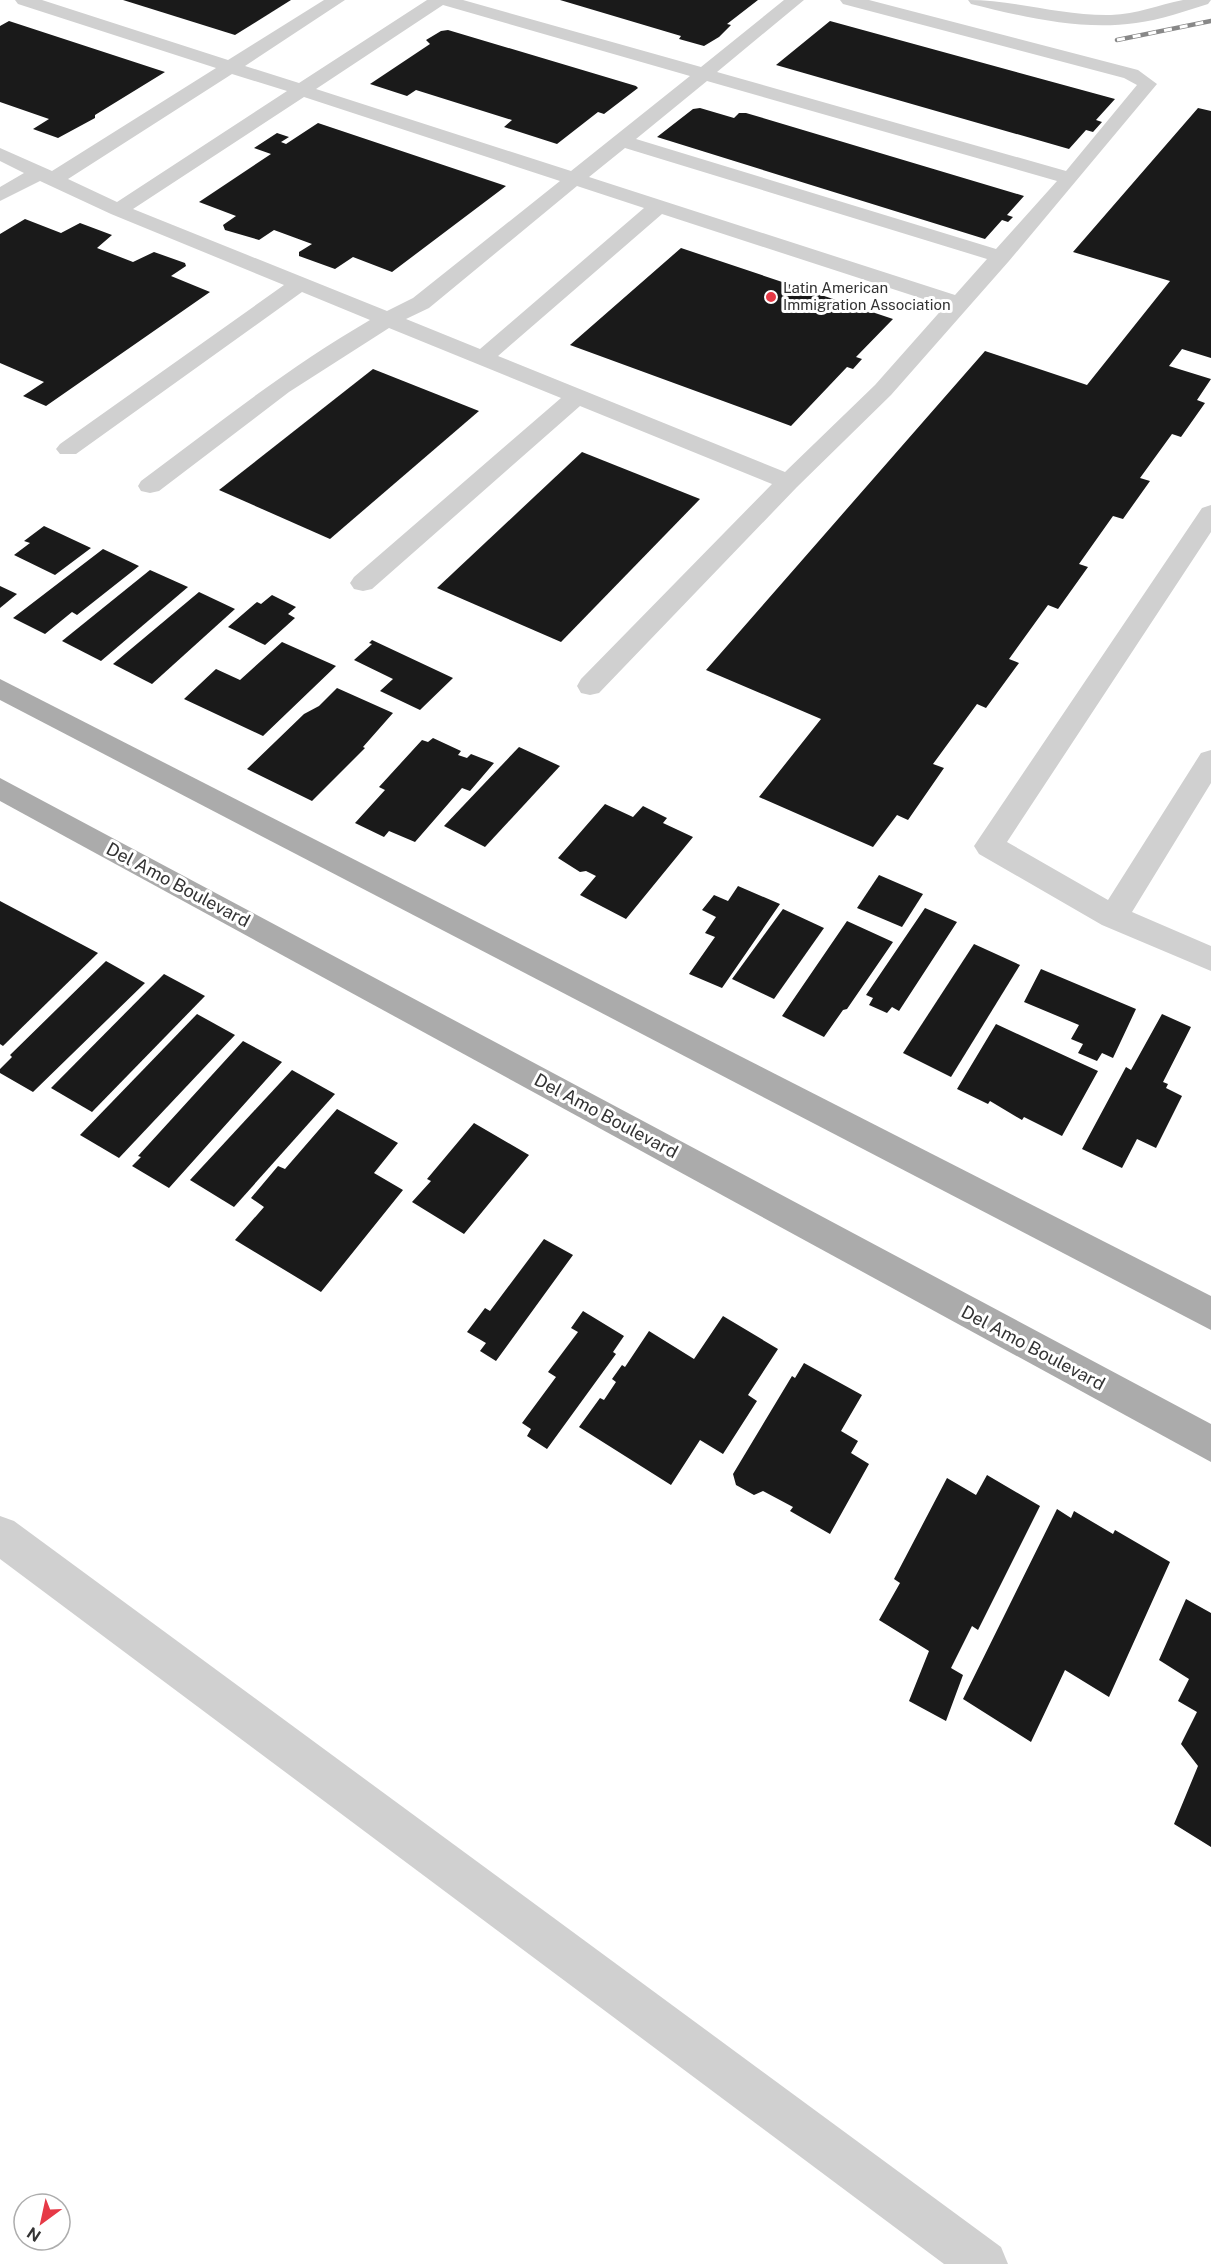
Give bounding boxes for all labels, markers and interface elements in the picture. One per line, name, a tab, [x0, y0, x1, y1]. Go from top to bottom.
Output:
place label: Latin American Immigration Association	[783, 279, 951, 313]
marker: Latin American Immigration Association	[764, 290, 778, 304]
street label: Del Amo Boulevard	[103, 838, 254, 931]
street label: Del Amo Boulevard	[531, 1069, 682, 1162]
street label: Del Amo Boulevard	[958, 1301, 1109, 1394]
north arrow	[12, 2192, 72, 2252]
text: N	[24, 2223, 45, 2246]

